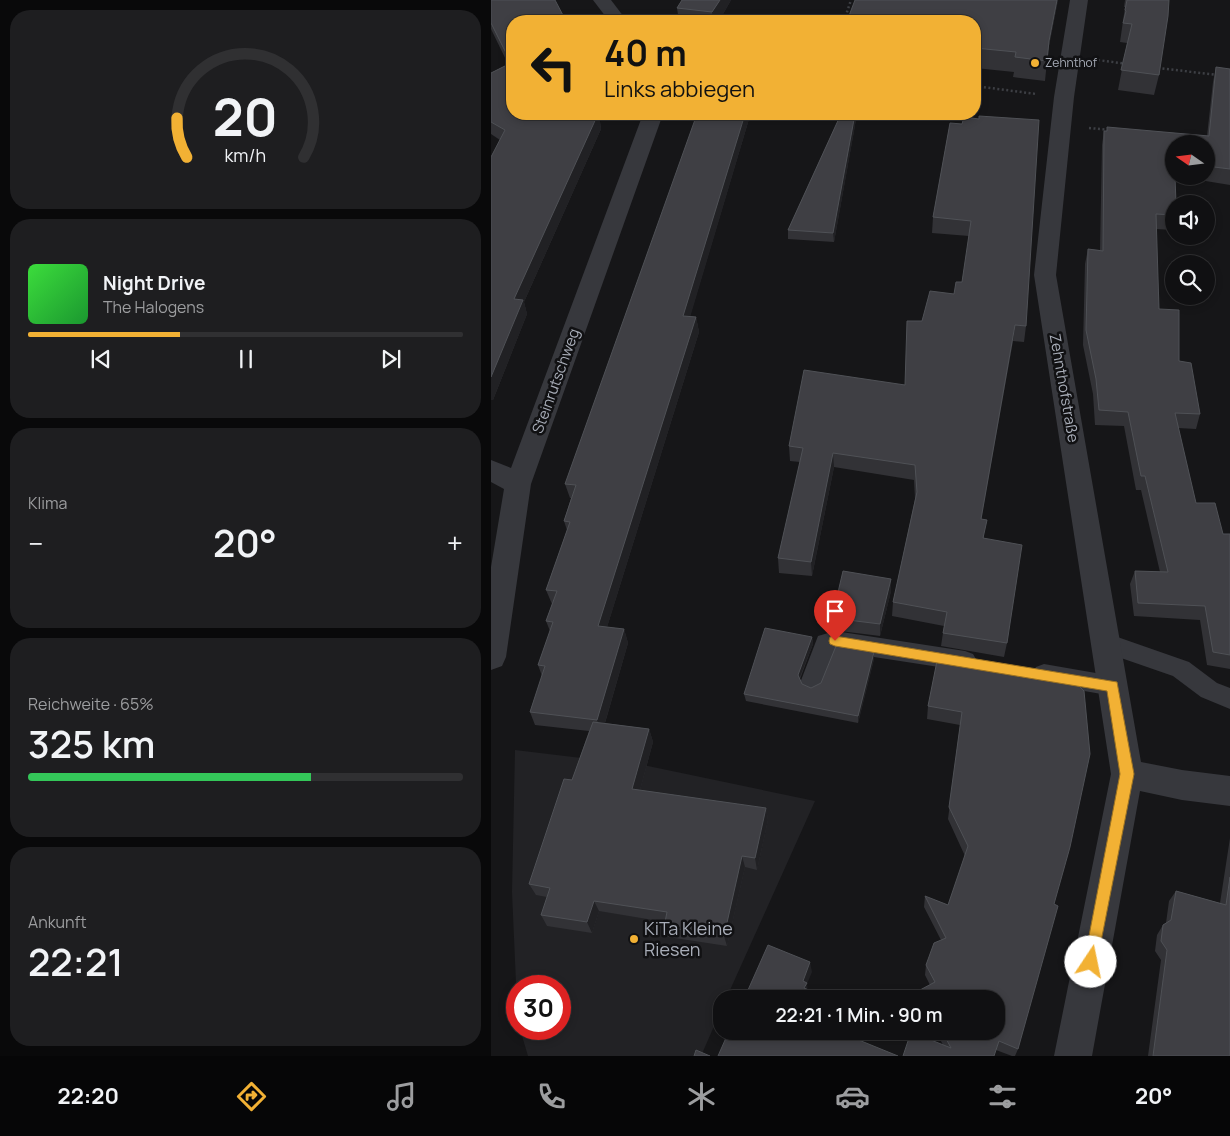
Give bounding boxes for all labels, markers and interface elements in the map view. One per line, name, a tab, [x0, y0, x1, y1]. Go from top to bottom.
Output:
text: 40 m	[604, 29, 687, 77]
icon: left	[521, 35, 586, 100]
place label: Zehnthof	[1045, 54, 1098, 71]
marker: Zehnthof	[1029, 57, 1041, 69]
text: Links abbiegen	[604, 74, 755, 104]
text: 20	[213, 81, 278, 152]
north arrow	[1165, 135, 1215, 185]
map controls	[1165, 135, 1215, 305]
text: km/h	[225, 143, 266, 167]
button: sound	[1165, 195, 1215, 245]
button: search	[1165, 255, 1215, 305]
text: Night Drive	[103, 270, 205, 296]
text: The Halogens	[103, 296, 204, 318]
street label: Steinrutschweg	[527, 325, 584, 436]
street label: Zehnthofstraße	[1045, 332, 1084, 444]
icon: previous	[87, 345, 115, 373]
icon: pause	[232, 345, 260, 373]
icon: next	[377, 345, 405, 373]
text: Klima	[28, 492, 67, 514]
text: 20°	[213, 516, 277, 568]
text: −	[28, 524, 43, 562]
text: +	[447, 524, 463, 562]
pin	[814, 590, 856, 641]
icon: arrive	[821, 597, 849, 625]
text: Reichweite · 65%	[28, 693, 154, 715]
text: 325 km	[28, 717, 155, 769]
text: Ankunft	[28, 911, 87, 933]
place label: KiTa Kleine Riesen	[644, 916, 733, 961]
marker: KiTa Kleine Riesen	[628, 933, 640, 945]
text: 22:21	[28, 935, 123, 987]
position arrow	[1064, 935, 1116, 987]
speed limit sign: 30	[506, 975, 571, 1040]
text: 22:21 · 1 Min. · 90 m	[775, 1002, 943, 1028]
icon: directions	[234, 1079, 269, 1114]
icon: music	[384, 1079, 419, 1114]
icon: phone	[534, 1079, 569, 1114]
icon: climate	[684, 1079, 719, 1114]
icon: car	[835, 1079, 870, 1114]
icon: filters	[985, 1079, 1020, 1114]
text: 22:20	[58, 1081, 119, 1111]
text: 20°	[1135, 1081, 1172, 1111]

